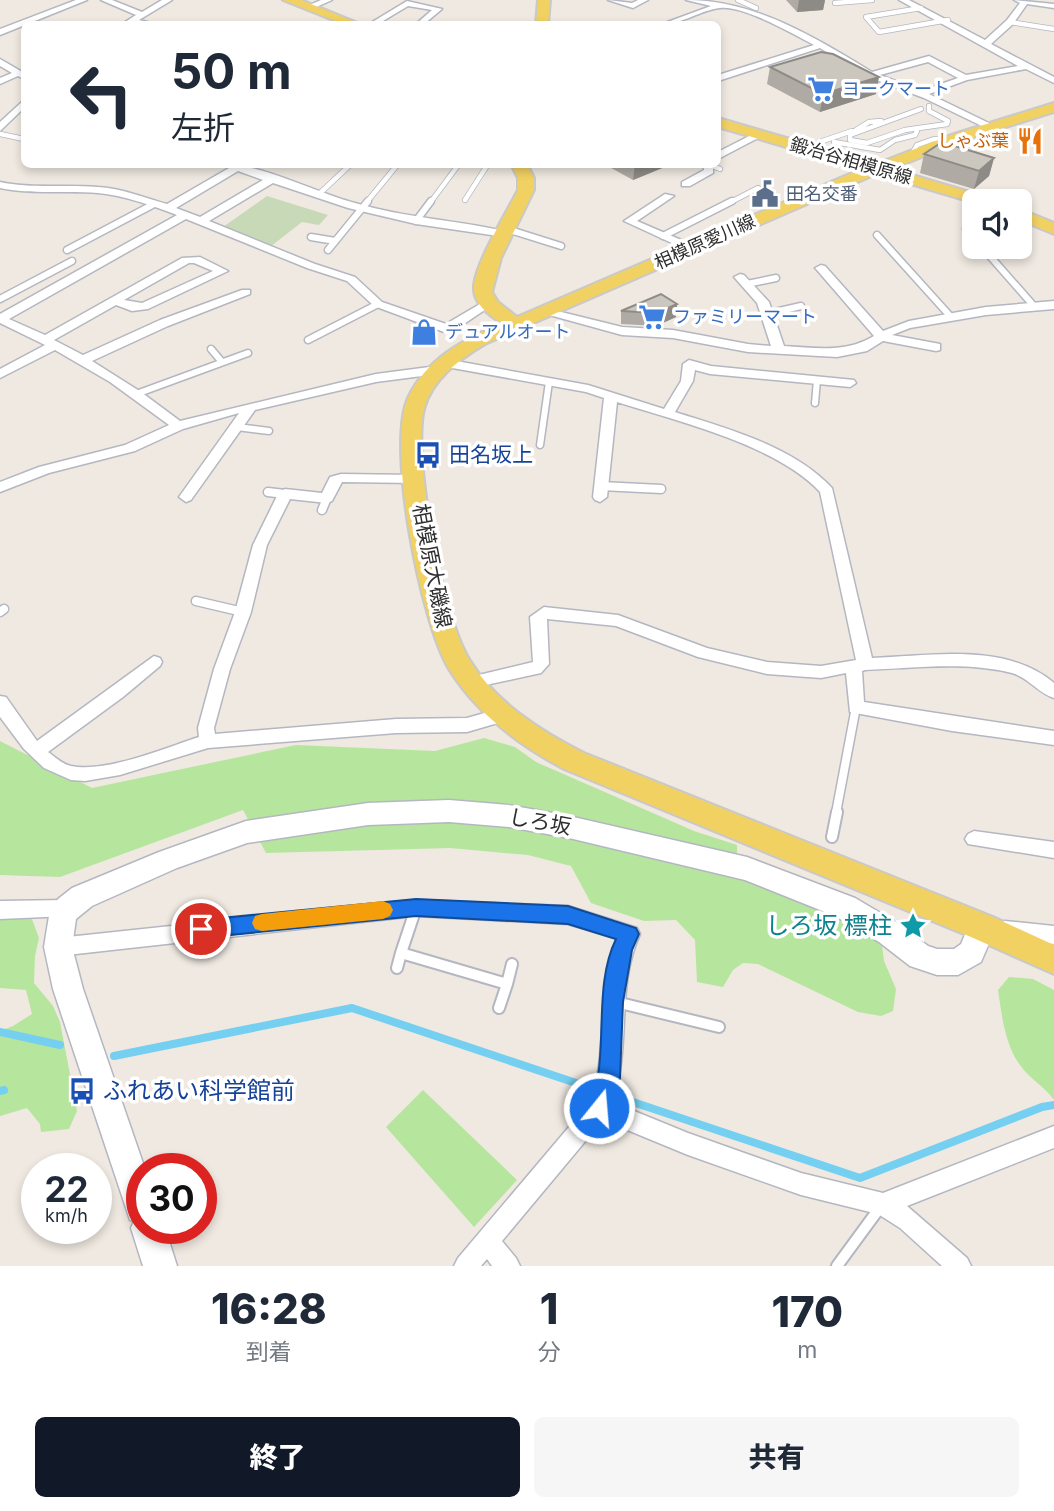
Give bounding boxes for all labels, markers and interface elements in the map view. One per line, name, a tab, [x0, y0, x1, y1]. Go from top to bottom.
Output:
text: 50 m	[171, 42, 292, 101]
icon: left	[56, 49, 147, 140]
supermarket icon: ヨークマート	[806, 74, 836, 104]
place label: ヨークマート	[842, 78, 950, 99]
text: 左折	[171, 108, 235, 147]
restaurant icon: しゃぶ葉	[1015, 126, 1045, 156]
place label: しゃぶ葉	[937, 130, 1009, 151]
street label: 鍛冶谷相模原線	[788, 133, 915, 188]
public building icon: 田名交番	[750, 179, 780, 209]
place label: 田名交番	[786, 183, 858, 204]
map controls	[962, 189, 1032, 259]
button: sound	[962, 189, 1032, 259]
street label: 相模原愛川線	[651, 210, 758, 273]
supermarket icon: ファミリーマート	[637, 302, 667, 332]
place label: ファミリーマート	[673, 306, 817, 327]
shop icon: デュアルオート	[409, 317, 439, 347]
place label: デュアルオート	[445, 321, 570, 342]
bus stop icon: 田名坂上	[413, 440, 443, 470]
place label: 田名坂上	[449, 442, 533, 467]
street label: 相模原大磯線	[408, 502, 457, 630]
street label: しろ坂	[507, 804, 573, 839]
pin	[171, 899, 231, 959]
icon: arrive	[182, 910, 220, 948]
place label: しろ坂 標柱	[765, 911, 892, 940]
place icon: しろ坂 標柱	[898, 911, 928, 941]
position arrow	[562, 1071, 636, 1145]
bus stop icon: ふれあい科学館前	[67, 1076, 97, 1106]
place label: ふれあい科学館前	[103, 1076, 295, 1105]
speed limit sign: 30	[126, 1153, 217, 1244]
text: 22	[44, 1168, 89, 1210]
text: km/h	[45, 1205, 88, 1226]
text: 16:28	[211, 1283, 327, 1334]
text: 1	[540, 1283, 558, 1334]
text: 170	[771, 1286, 843, 1337]
text: m	[797, 1336, 817, 1364]
text: 到着	[246, 1338, 292, 1366]
text: 分	[538, 1338, 561, 1366]
button: 終了	[35, 1417, 520, 1497]
button: 共有	[534, 1417, 1019, 1497]

